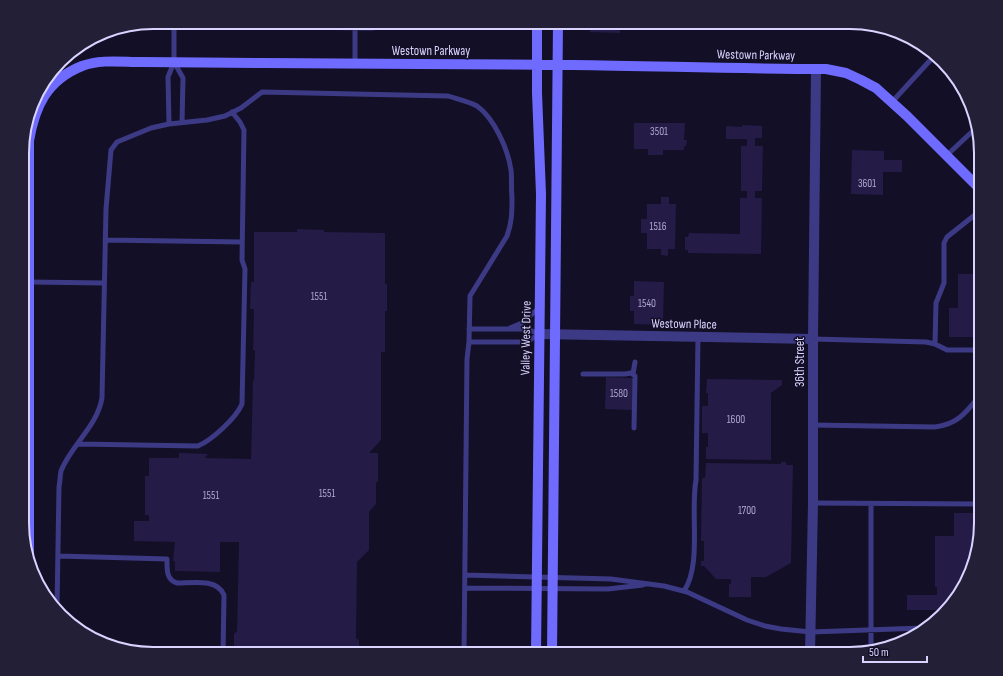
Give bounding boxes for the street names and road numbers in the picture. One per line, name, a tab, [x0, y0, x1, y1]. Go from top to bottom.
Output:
street label: Westown Parkway	[392, 43, 470, 59]
street label: Westown Parkway	[717, 46, 795, 64]
street label: Valley West Drive	[517, 301, 535, 375]
street label: Westown Place	[651, 315, 717, 333]
street label: 36th Street	[792, 337, 808, 387]

